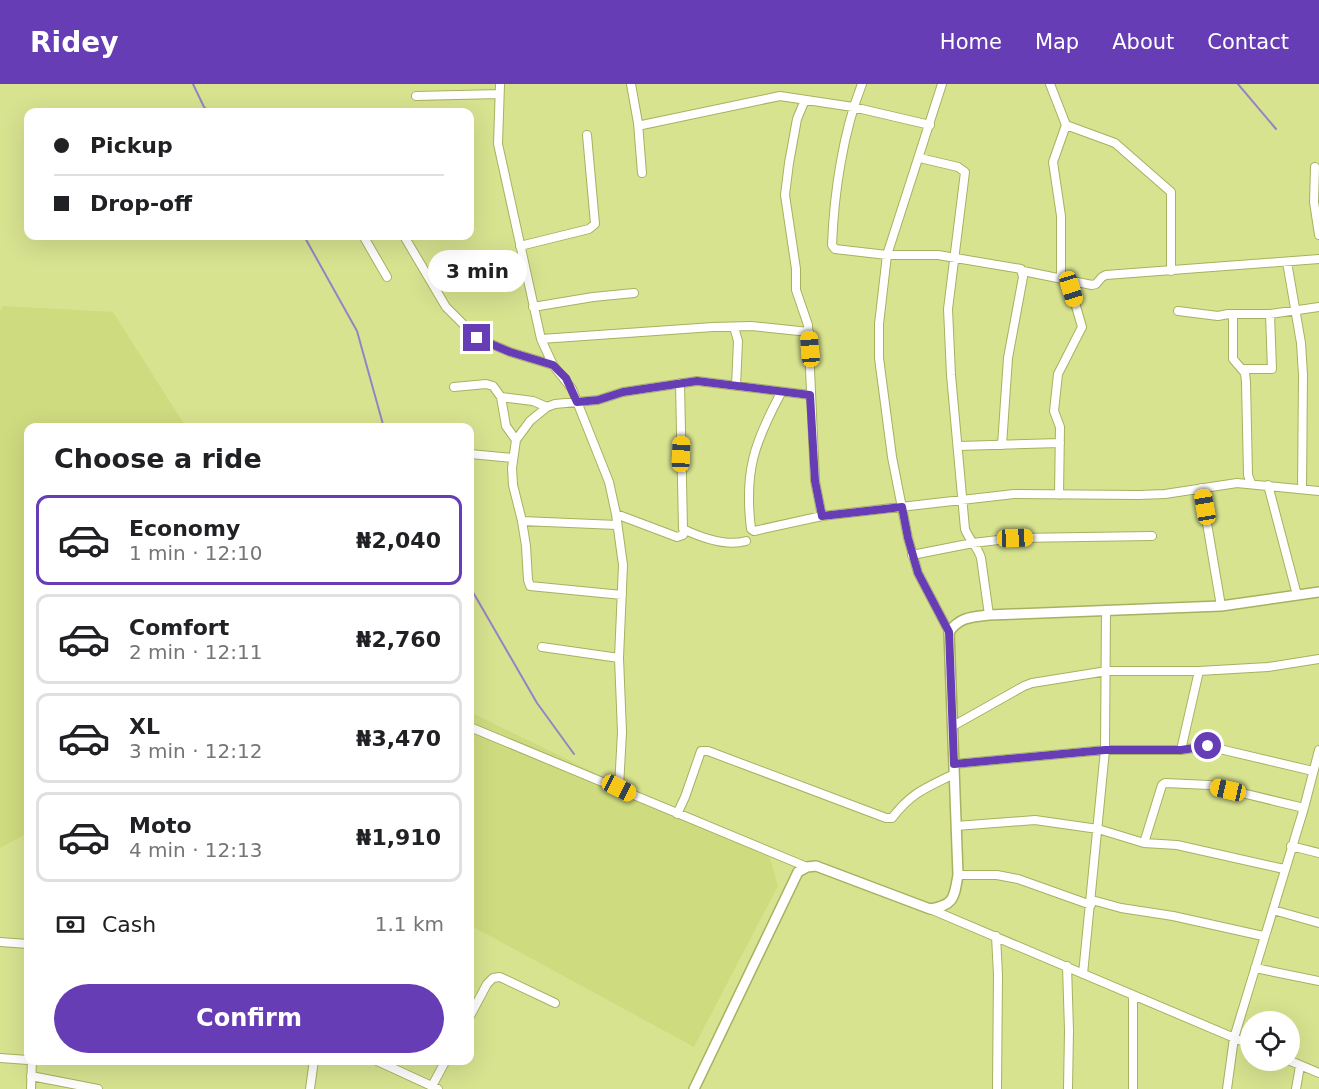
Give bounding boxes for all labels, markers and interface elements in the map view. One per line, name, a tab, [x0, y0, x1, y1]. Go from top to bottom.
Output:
text: Ridey	[30, 26, 118, 59]
text: Home	[940, 30, 1002, 54]
text: Map	[1035, 30, 1079, 54]
text: About	[1112, 30, 1174, 54]
text: Contact	[1207, 30, 1289, 54]
text: Pickup	[90, 133, 173, 158]
text: Drop-off	[90, 191, 192, 216]
callout: 3 min	[428, 251, 526, 293]
text: 3 min	[446, 259, 509, 283]
car	[1057, 269, 1085, 309]
route end	[463, 324, 490, 351]
car	[799, 330, 821, 368]
car	[671, 436, 691, 472]
text: Choose a ride	[54, 443, 262, 474]
car	[1193, 488, 1217, 526]
icon: car	[57, 513, 111, 567]
text: Economy	[129, 516, 240, 541]
text: ₦2,040	[356, 528, 441, 553]
car	[997, 528, 1033, 548]
text: 1 min · 12:10	[129, 541, 263, 565]
icon: car	[57, 612, 111, 666]
text: Comfort	[129, 615, 229, 640]
text: ₦2,760	[356, 627, 441, 652]
text: 2 min · 12:11	[129, 640, 263, 664]
icon: car	[57, 711, 111, 765]
text: XL	[129, 714, 160, 739]
text: ₦3,470	[356, 726, 441, 751]
route start	[1194, 732, 1221, 759]
text: 3 min · 12:12	[129, 739, 263, 763]
car	[599, 772, 639, 804]
car	[1208, 777, 1248, 803]
icon: car	[57, 810, 111, 864]
text: Moto	[129, 813, 192, 838]
text: ₦1,910	[356, 825, 441, 850]
text: 4 min · 12:13	[129, 838, 263, 862]
icon: cash	[54, 908, 87, 941]
text: Cash	[102, 912, 156, 937]
text: 1.1 km	[375, 912, 444, 936]
button: Confirm	[54, 984, 444, 1053]
map controls	[1240, 1011, 1300, 1071]
button: locate	[1240, 1011, 1300, 1071]

